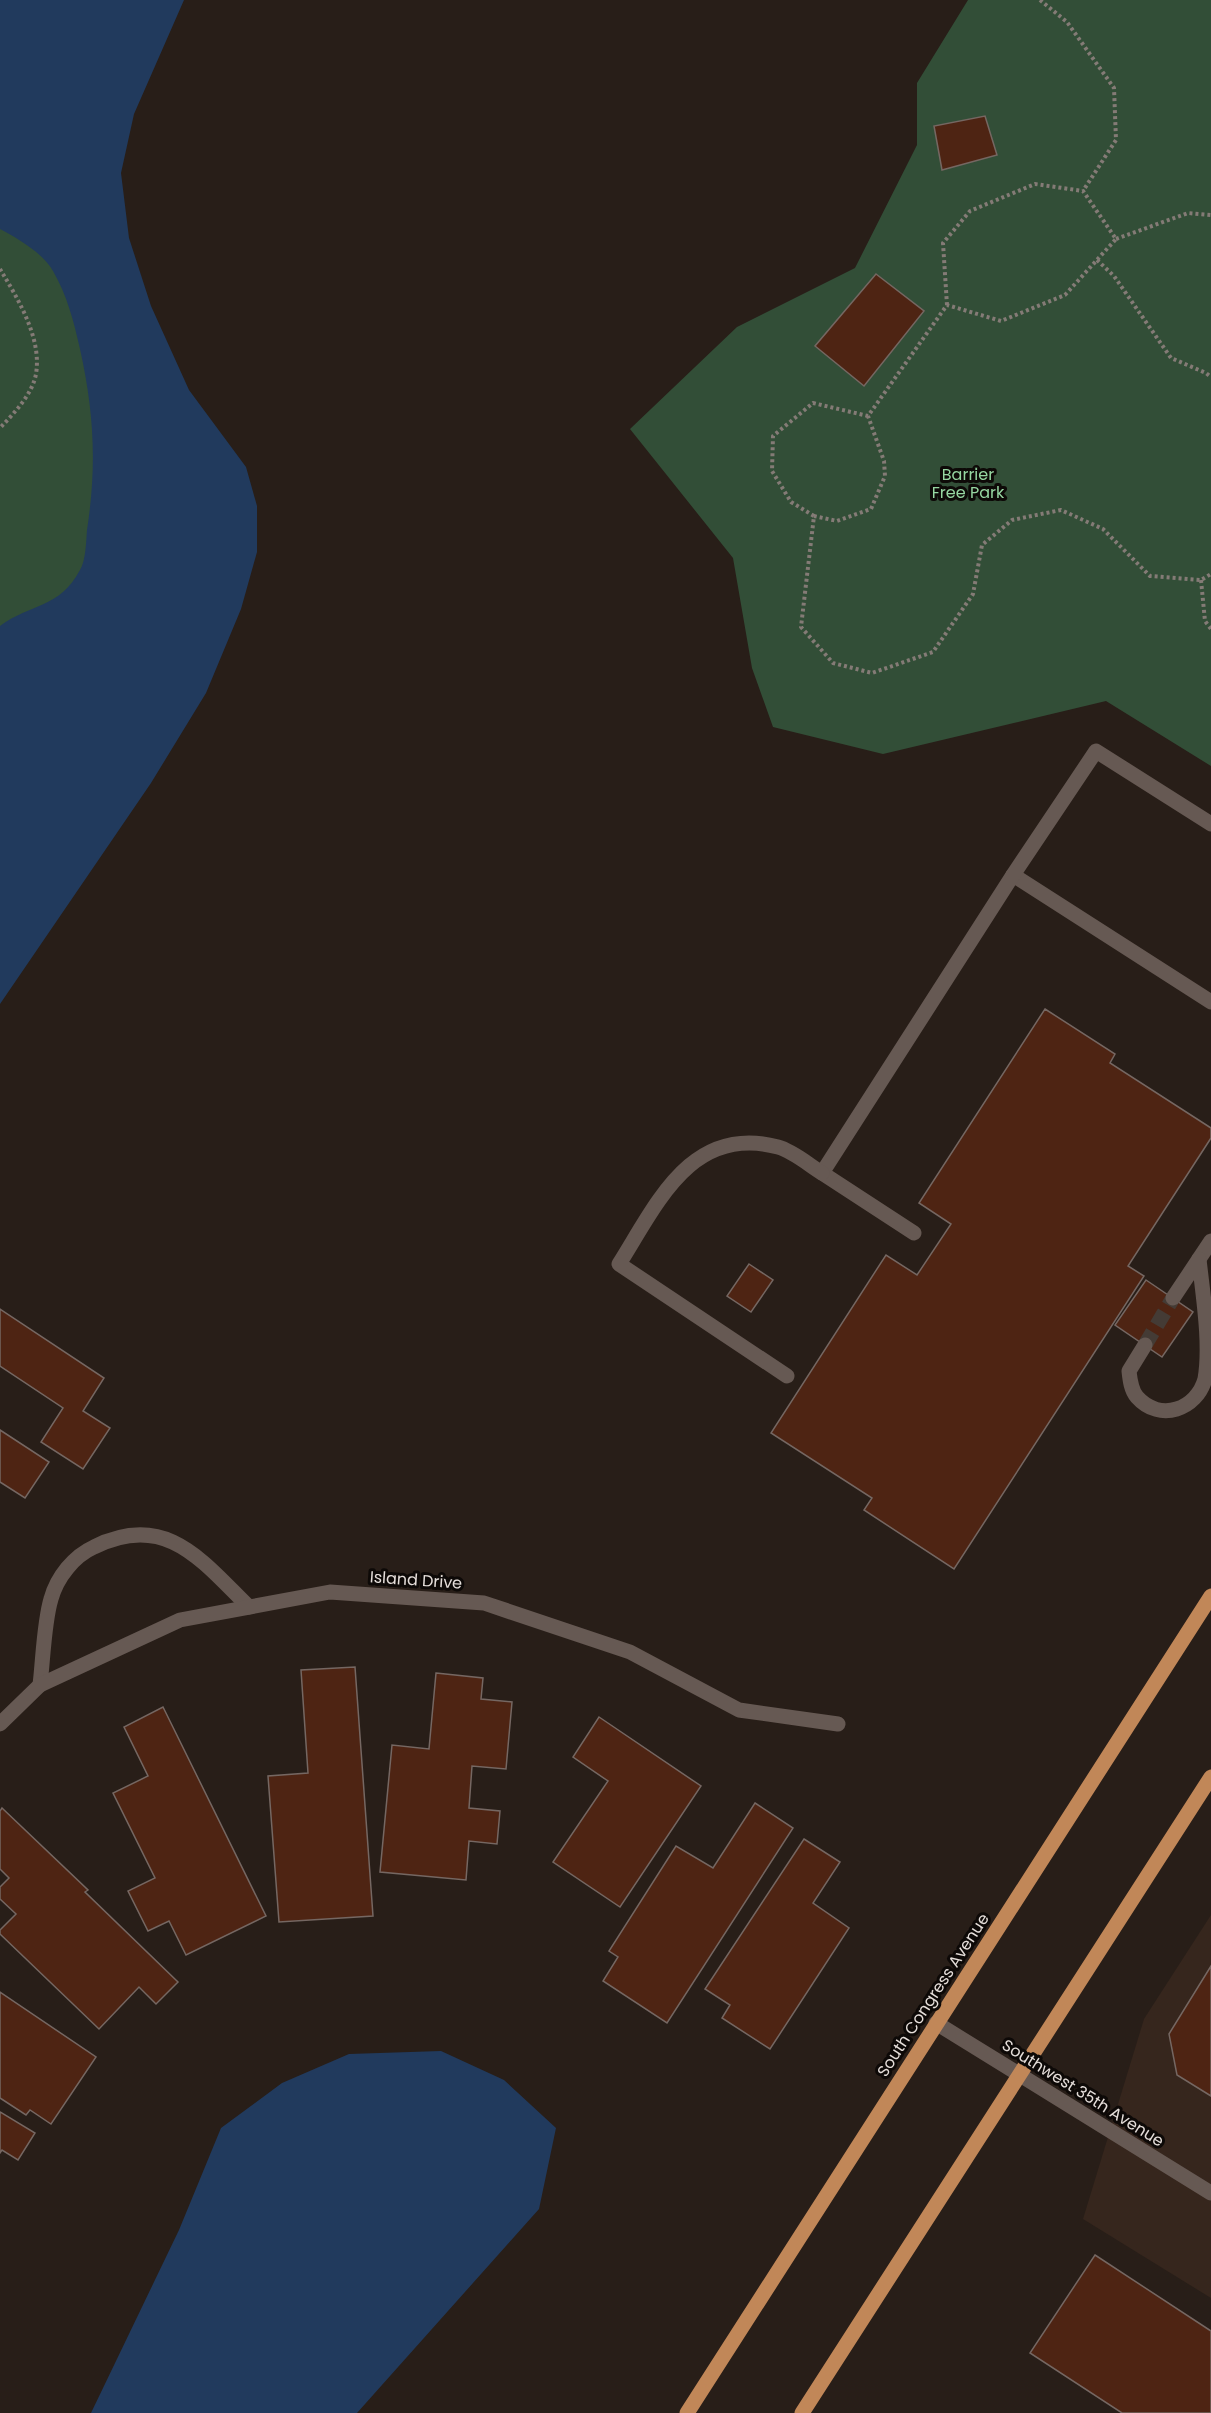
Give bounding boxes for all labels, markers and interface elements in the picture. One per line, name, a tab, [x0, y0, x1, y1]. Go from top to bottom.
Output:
park label: Barrier Free Park	[932, 463, 1005, 504]
street label: Island Drive	[369, 1565, 463, 1595]
street label: South Congress Avenue	[871, 1909, 995, 2081]
street label: Southwest 35th Avenue	[997, 2034, 1169, 2152]

